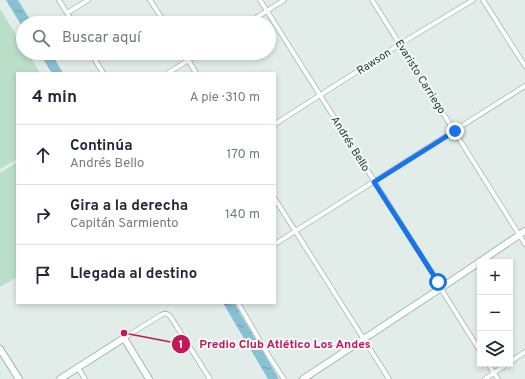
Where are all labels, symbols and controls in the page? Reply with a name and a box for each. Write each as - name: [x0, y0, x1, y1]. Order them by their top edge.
- search box: [16, 16, 276, 60]
- icon: search: [30, 27, 52, 49]
- text: Buscar aquí: [62, 29, 141, 48]
- street label: Evaristo Carriego: [392, 37, 448, 117]
- street label: Rawson: [354, 46, 394, 78]
- text: 4 min: [32, 87, 77, 109]
- text: A pie · 310 m: [190, 90, 260, 106]
- street label: Andrés Bello: [327, 114, 373, 174]
- route end: [446, 122, 464, 140]
- text: Continúa: [70, 137, 132, 156]
- icon: ahead: [32, 144, 54, 166]
- text: 170 m: [226, 147, 260, 163]
- text: Andrés Bello: [70, 156, 144, 172]
- text: Gira a la derecha: [70, 197, 188, 216]
- icon: right: [32, 204, 54, 226]
- text: 140 m: [225, 207, 260, 223]
- text: Capitán Sarmiento: [70, 216, 179, 232]
- map controls: [477, 259, 513, 367]
- button: +: [477, 259, 513, 295]
- icon: arrive: [32, 264, 54, 286]
- text: Llegada al destino: [70, 265, 197, 284]
- route start: [429, 273, 447, 291]
- button: −: [477, 295, 513, 331]
- button: layers: [477, 331, 513, 367]
- callout: Predio Club Atlético Los Andes: [171, 332, 380, 356]
- text: 1: [179, 337, 183, 353]
- text: Predio Club Atlético Los Andes: [199, 337, 371, 353]

